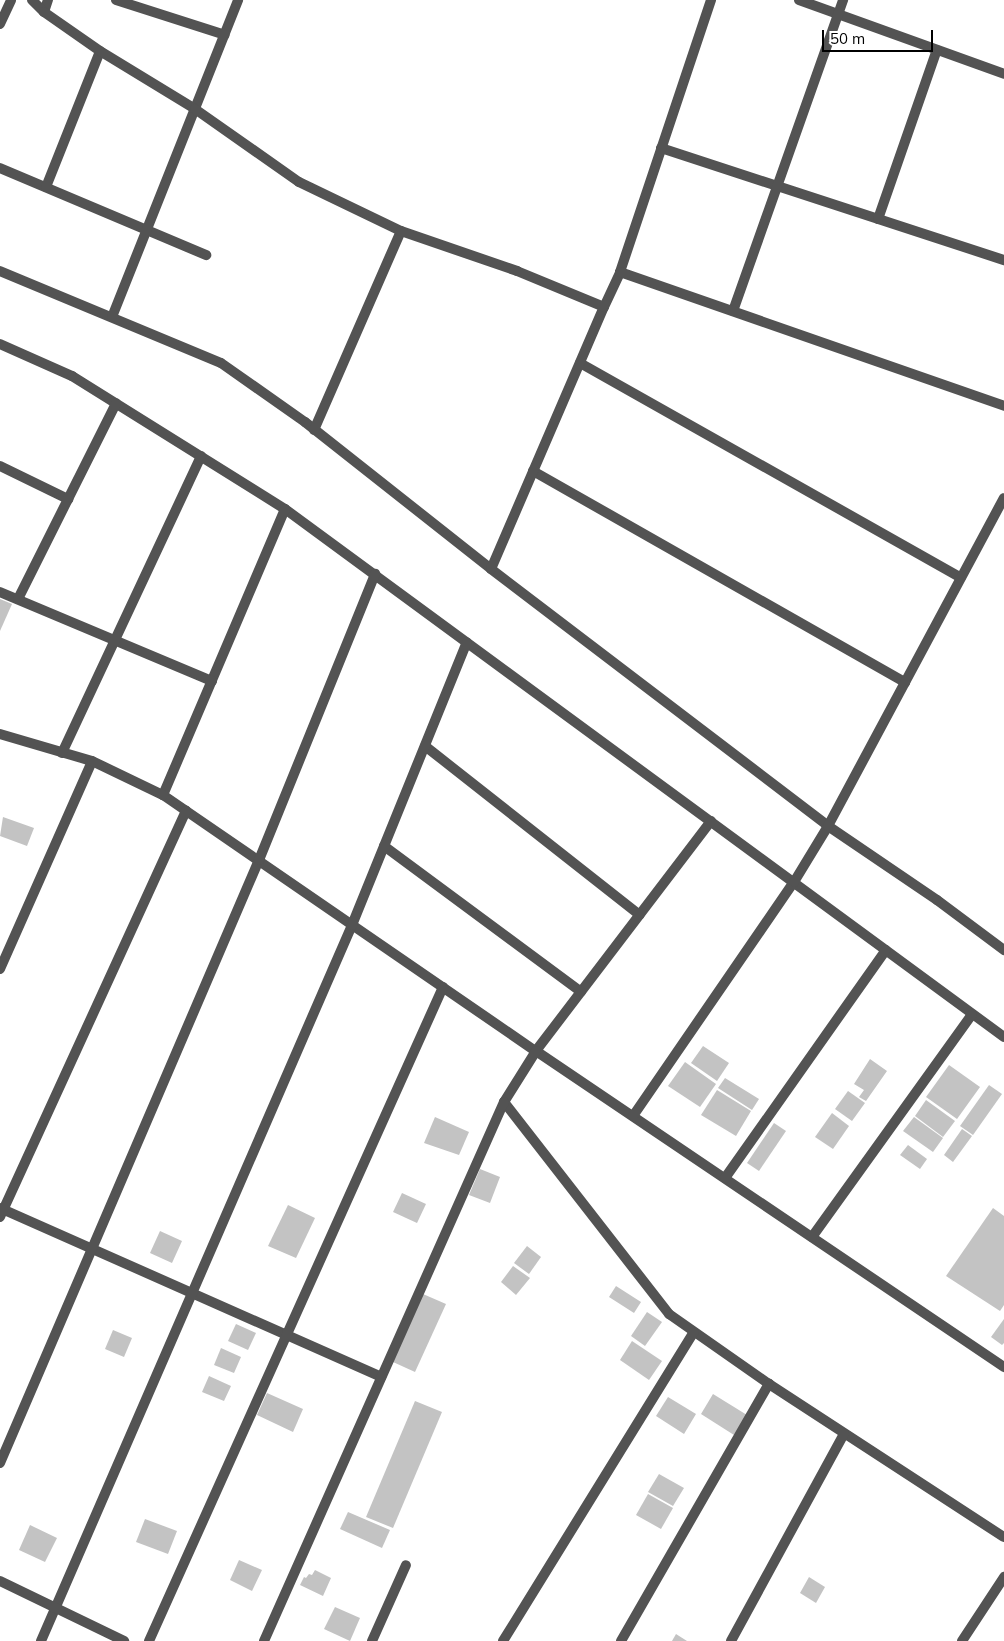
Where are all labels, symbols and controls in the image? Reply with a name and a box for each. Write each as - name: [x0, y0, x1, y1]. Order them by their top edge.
- scale bar: [824, 20, 935, 52]
- text: 50 m: [830, 29, 865, 48]

